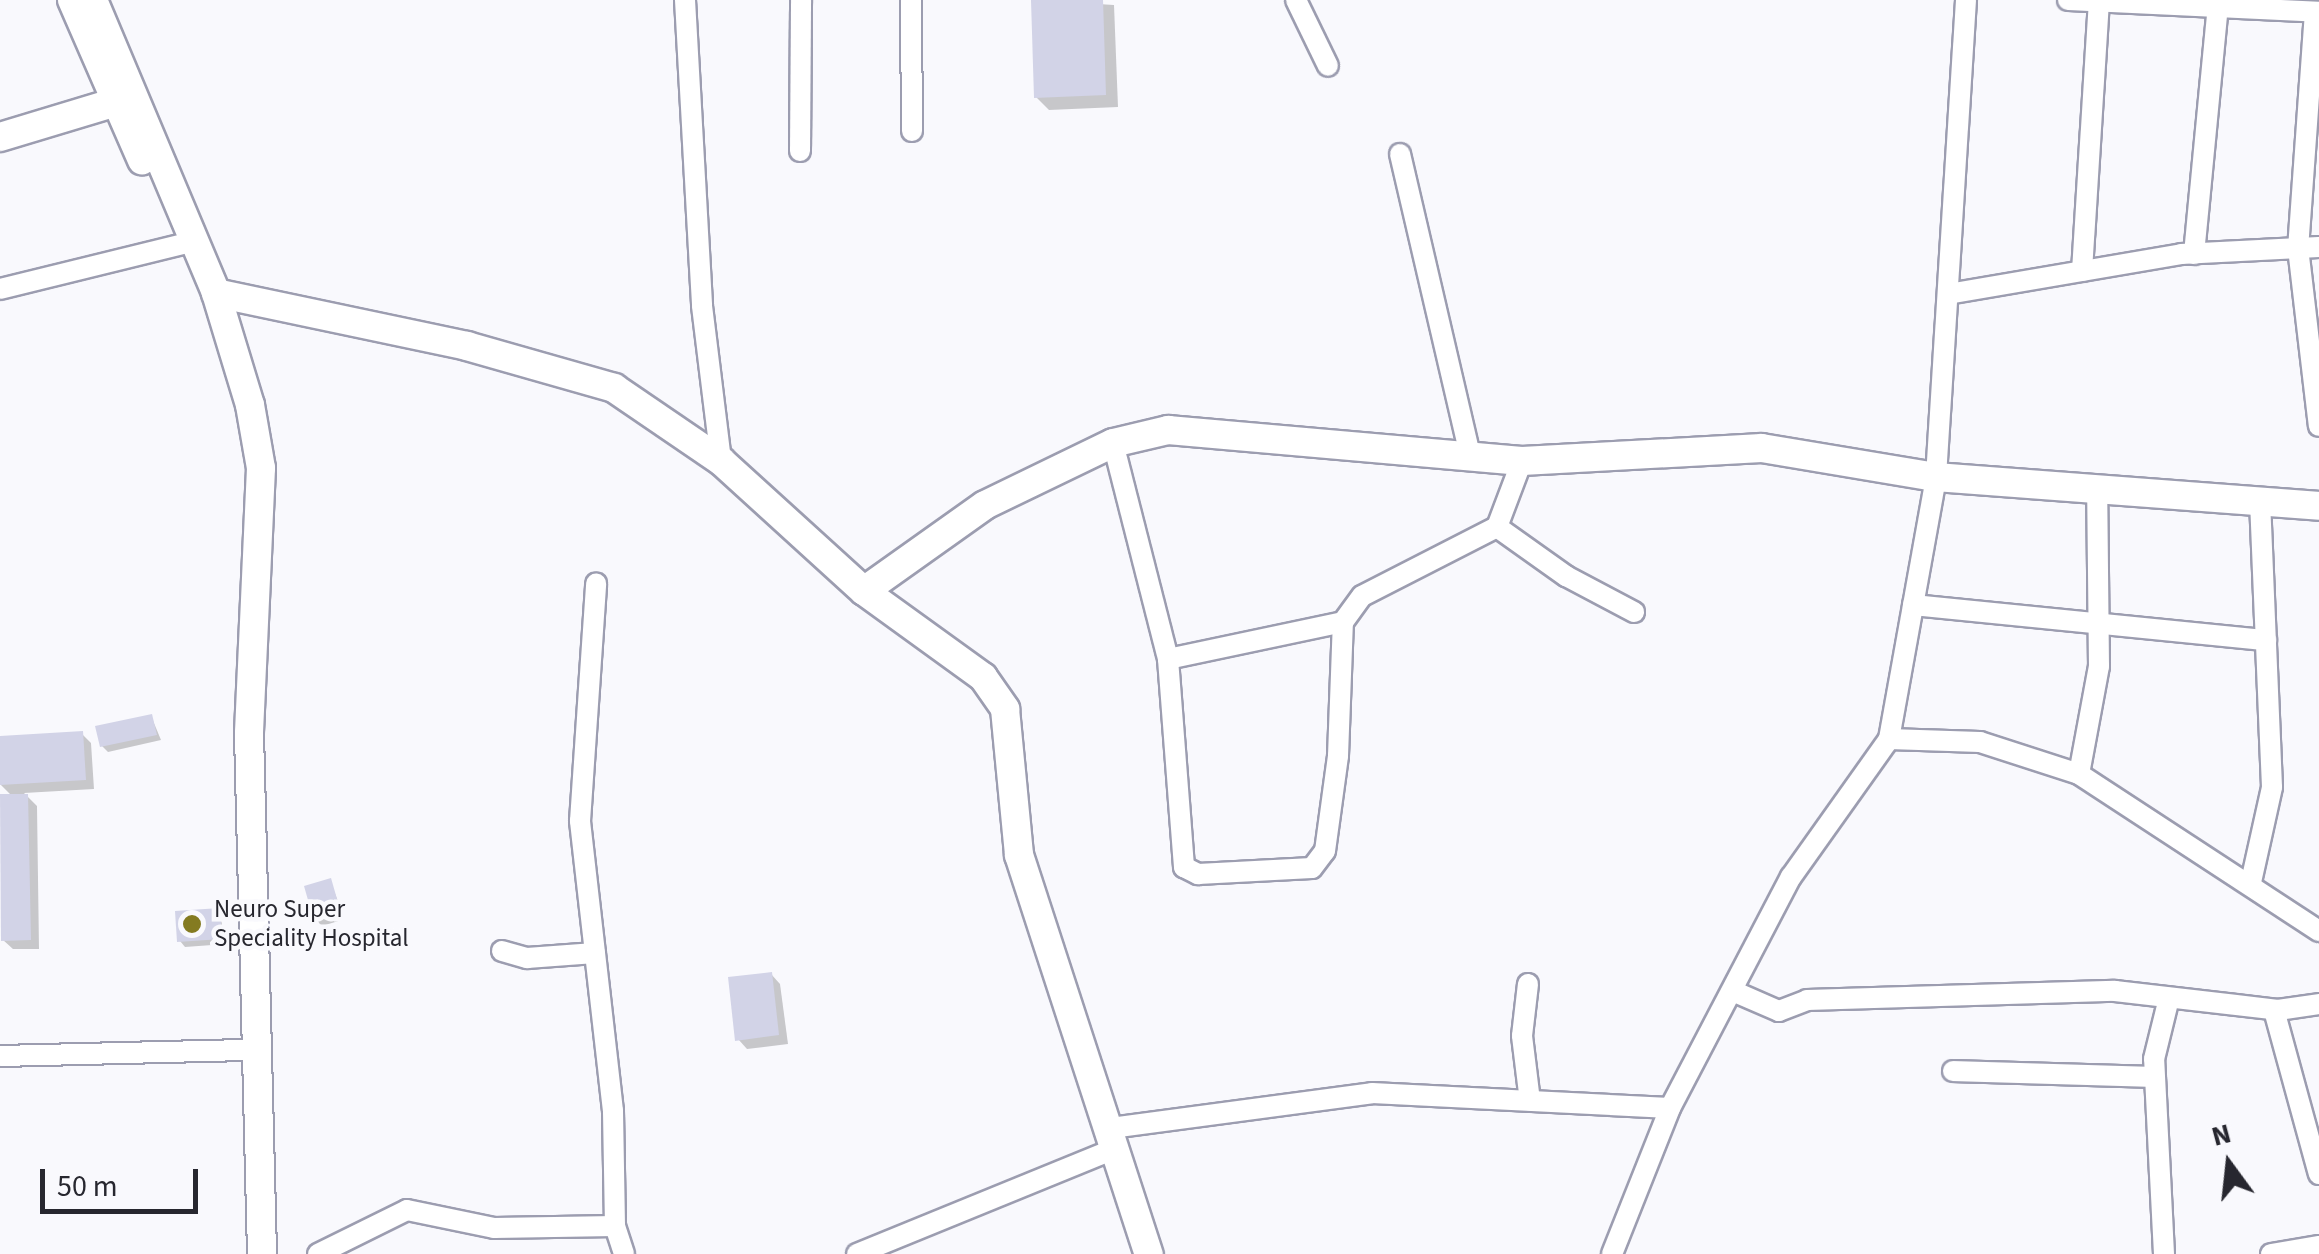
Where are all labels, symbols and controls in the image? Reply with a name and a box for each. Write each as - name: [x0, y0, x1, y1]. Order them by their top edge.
- place label: Neuro Super Speciality Hospital: [214, 895, 409, 954]
- marker: Neuro Super Speciality Hospital: [179, 911, 205, 937]
- text: N: [2207, 1113, 2235, 1157]
- north arrow: [2179, 1114, 2279, 1214]
- scale bar: [45, 1149, 202, 1211]
- text: 50 m: [57, 1165, 118, 1208]

